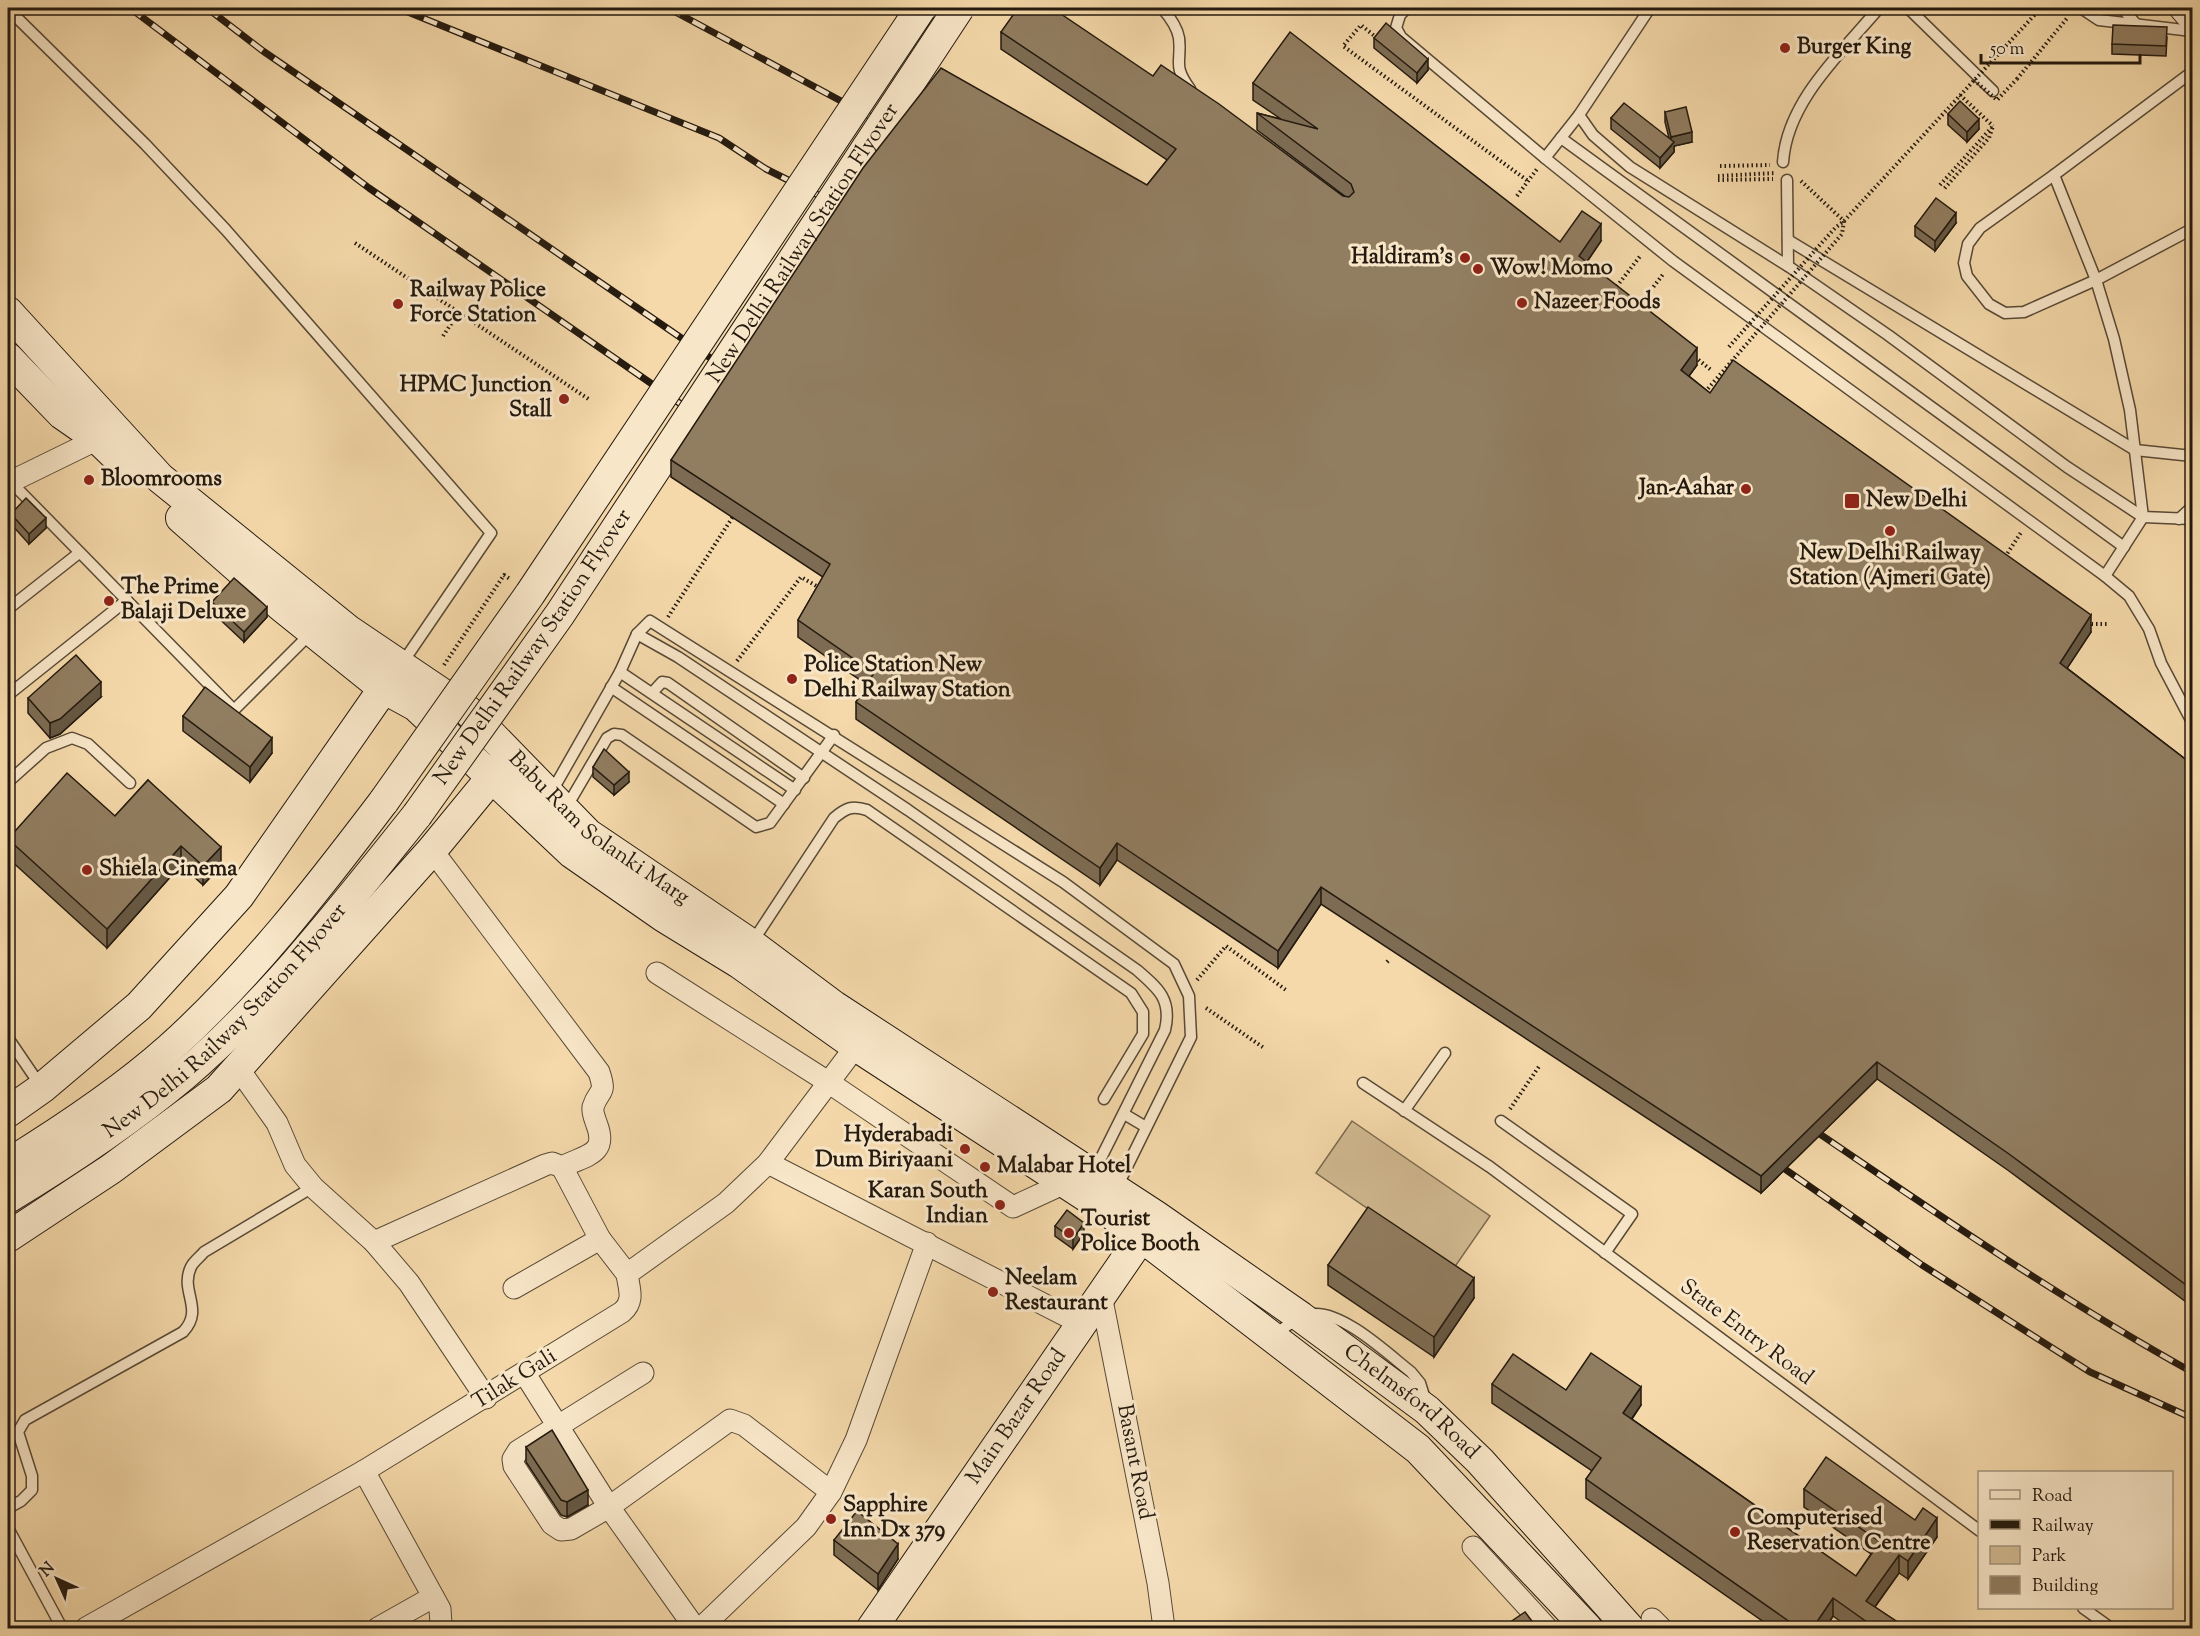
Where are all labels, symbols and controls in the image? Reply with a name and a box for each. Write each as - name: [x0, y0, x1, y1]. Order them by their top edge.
- scale bar: [1981, 27, 2140, 65]
- place label: Burger King: [1797, 32, 1912, 64]
- text: 50 m: [1989, 37, 2025, 63]
- marker: Burger King: [1778, 41, 1792, 55]
- street label: New Delhi Railway Station Flyover: [700, 97, 908, 390]
- place label: Haldiram's: [1351, 242, 1453, 274]
- marker: Haldiram's: [1458, 251, 1472, 265]
- place label: Wow! Momo: [1490, 253, 1613, 285]
- marker: Wow! Momo: [1471, 262, 1485, 276]
- place label: Railway Police Force Station: [410, 275, 546, 332]
- place label: Nazeer Foods: [1534, 287, 1661, 319]
- marker: Nazeer Foods: [1515, 296, 1529, 310]
- marker: Railway Police Force Station: [391, 297, 405, 311]
- place label: HPMC Junction Stall: [400, 370, 553, 427]
- marker: HPMC Junction Stall: [557, 392, 571, 406]
- place label: Bloomrooms: [101, 464, 222, 496]
- marker: Bloomrooms: [82, 473, 96, 487]
- place label: Jan-Aahar: [1637, 473, 1735, 505]
- marker: Jan-Aahar: [1739, 482, 1753, 496]
- place label: New Delhi: [1866, 485, 1968, 517]
- marker: New Delhi: [1843, 492, 1861, 510]
- street label: New Delhi Railway Station Flyover: [427, 503, 641, 792]
- marker: New Delhi Railway Station (Ajmeri Gate): [1883, 524, 1897, 538]
- place label: New Delhi Railway Station (Ajmeri Gate): [1789, 538, 1991, 595]
- place label: The Prime Balaji Deluxe: [121, 572, 246, 629]
- marker: The Prime Balaji Deluxe: [102, 594, 116, 608]
- place label: Police Station New Delhi Railway Station: [804, 650, 1011, 707]
- marker: Police Station New Delhi Railway Station: [785, 672, 799, 686]
- street label: Babu Ram Solanki Marg: [500, 744, 696, 914]
- place label: Shiela Cinema: [99, 854, 238, 886]
- marker: Shiela Cinema: [80, 863, 94, 877]
- street label: New Delhi Railway Station Flyover: [97, 897, 356, 1147]
- place label: Hyderabadi Dum Biriyaani: [815, 1120, 954, 1177]
- marker: Hyderabadi Dum Biriyaani: [958, 1142, 972, 1156]
- place label: Malabar Hotel: [997, 1151, 1132, 1183]
- marker: Malabar Hotel: [978, 1160, 992, 1174]
- place label: Karan South Indian: [868, 1176, 988, 1233]
- marker: Karan South Indian: [993, 1198, 1007, 1212]
- place label: Tourist Police Booth: [1081, 1204, 1200, 1261]
- marker: Tourist Police Booth: [1062, 1226, 1076, 1240]
- place label: Neelam Restaurant: [1005, 1263, 1108, 1320]
- street label: State Entry Road: [1672, 1272, 1820, 1394]
- marker: Neelam Restaurant: [986, 1285, 1000, 1299]
- street label: Chelmsford Road: [1336, 1337, 1486, 1468]
- street label: Tilak Gali: [467, 1341, 563, 1419]
- street label: Main Bazar Road: [959, 1343, 1075, 1492]
- street label: Basant Road: [1107, 1401, 1161, 1523]
- legend: [1978, 1471, 2173, 1609]
- text: Road: [2032, 1484, 2072, 1510]
- place label: Sapphire Inn Dx 379: [843, 1490, 945, 1547]
- place label: Computerised Reservation Centre: [1747, 1503, 1931, 1560]
- marker: Sapphire Inn Dx 379: [824, 1512, 838, 1526]
- text: Railway: [2032, 1514, 2094, 1540]
- marker: Computerised Reservation Centre: [1728, 1525, 1742, 1539]
- text: Park: [2032, 1544, 2067, 1570]
- north arrow: [27, 1549, 87, 1609]
- text: N: [36, 1557, 61, 1583]
- text: Building: [2032, 1574, 2098, 1600]

